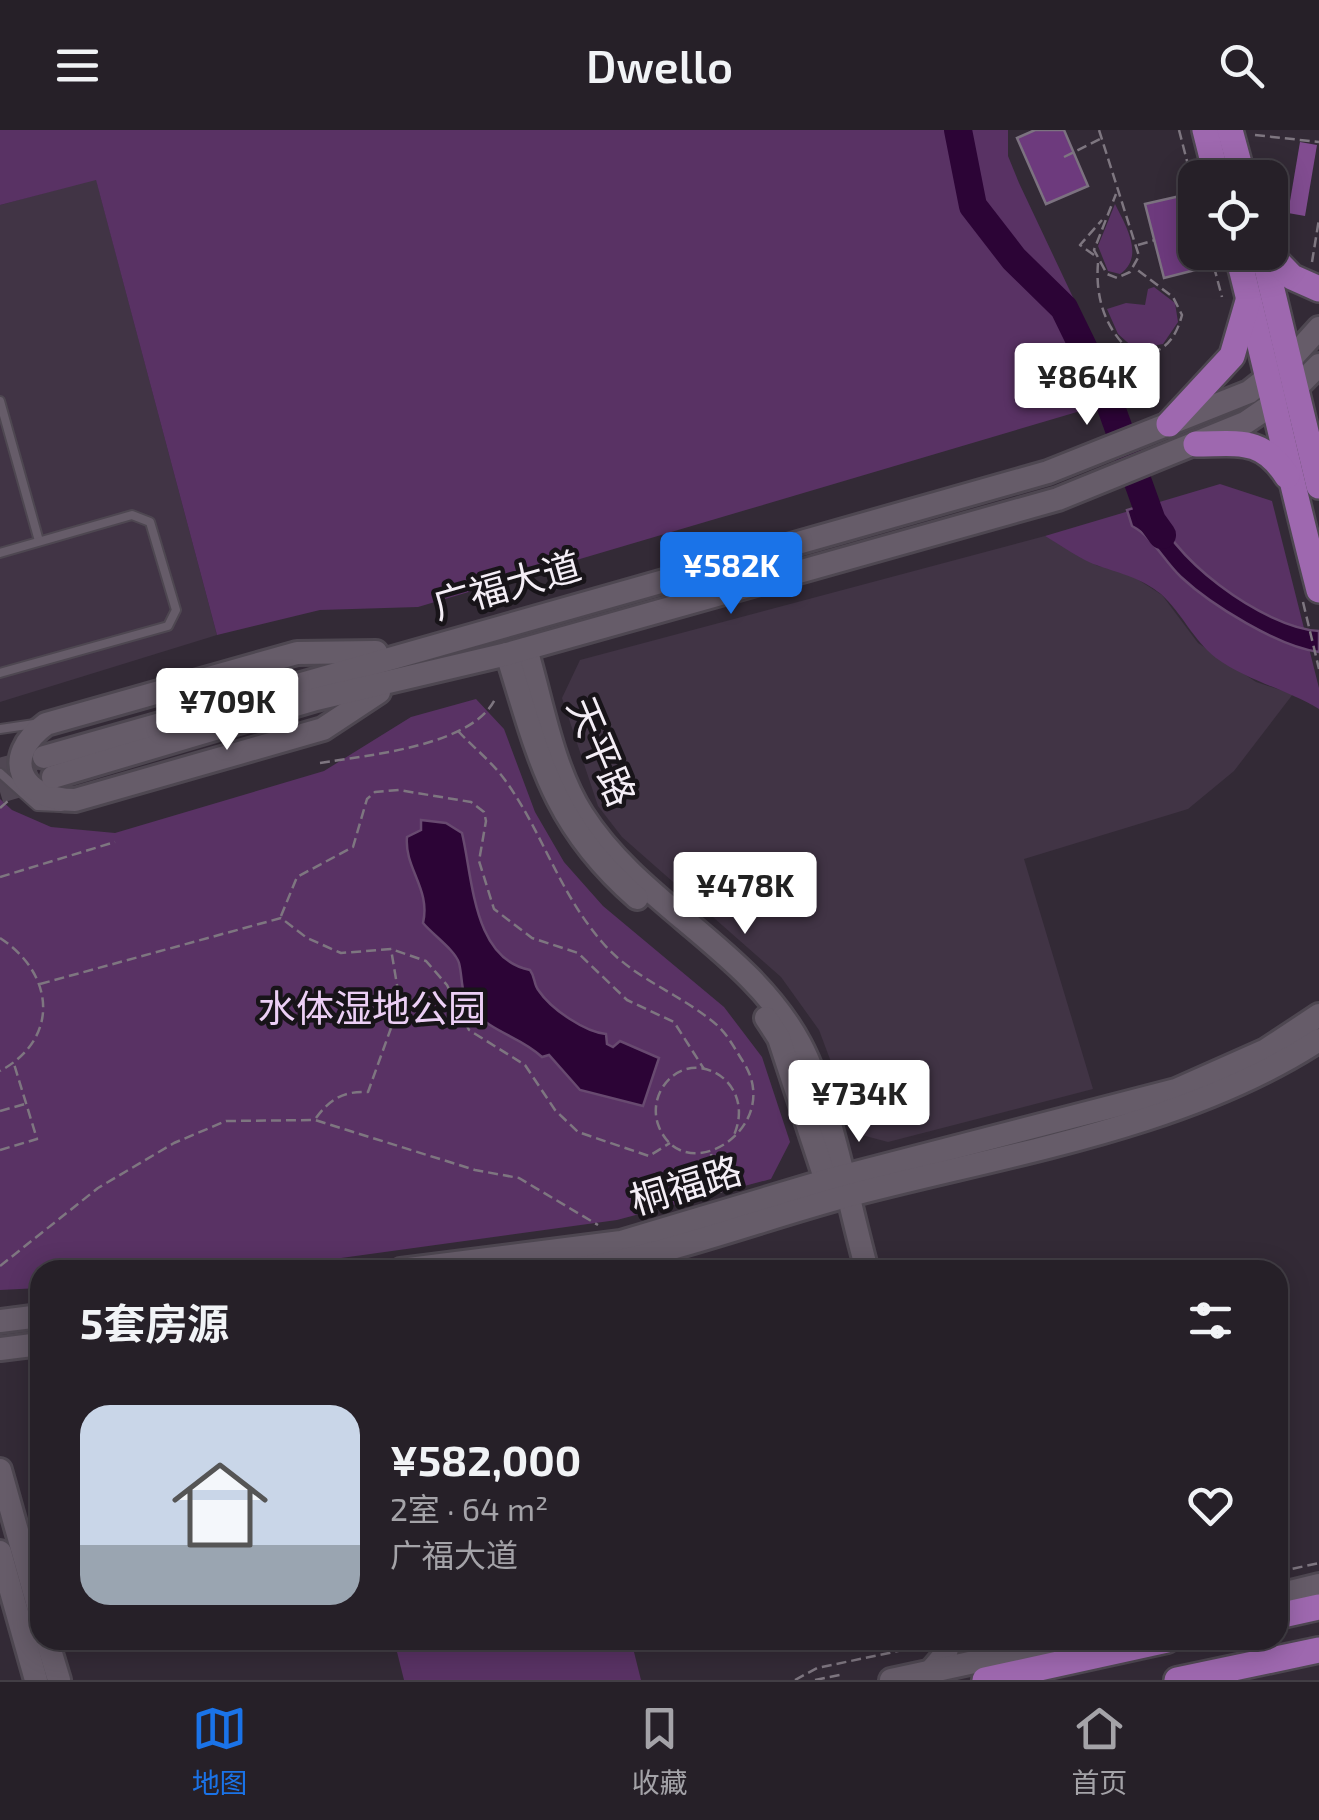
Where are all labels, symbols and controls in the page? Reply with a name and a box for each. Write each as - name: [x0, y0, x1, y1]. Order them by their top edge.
- icon: menu: [50, 38, 105, 93]
- text: Dwello: [586, 38, 733, 92]
- icon: search: [1214, 38, 1269, 93]
- map controls: [1178, 160, 1288, 270]
- button: locate: [1178, 160, 1288, 270]
- pin: ¥864K: [1017, 343, 1157, 428]
- text: ¥864K: [1037, 356, 1137, 394]
- pin: ¥582K: [661, 532, 801, 617]
- street label: 广福大道: [427, 541, 586, 627]
- text: ¥582K: [682, 545, 780, 583]
- pin: ¥709K: [157, 668, 297, 753]
- text: ¥709K: [178, 681, 276, 719]
- street label: 天平路: [559, 690, 646, 813]
- pin: ¥478K: [675, 852, 815, 937]
- text: ¥478K: [696, 865, 794, 903]
- park label: 水体湿地公园: [258, 984, 486, 1030]
- pin: ¥734K: [789, 1060, 929, 1145]
- text: ¥734K: [811, 1073, 907, 1111]
- street label: 桐福路: [624, 1145, 747, 1223]
- icon: filters: [1183, 1293, 1238, 1348]
- text: 5套房源: [80, 1297, 229, 1347]
- text: ¥582,000: [390, 1434, 581, 1484]
- icon: home: [160, 1445, 280, 1565]
- icon: heart: [1183, 1478, 1238, 1533]
- text: 2室 · 64 m²: [390, 1489, 548, 1527]
- text: 广福大道: [390, 1535, 518, 1573]
- tab: 地图: [192, 1701, 248, 1801]
- tab: 收藏: [631, 1701, 687, 1801]
- tab: 首页: [1071, 1701, 1127, 1801]

